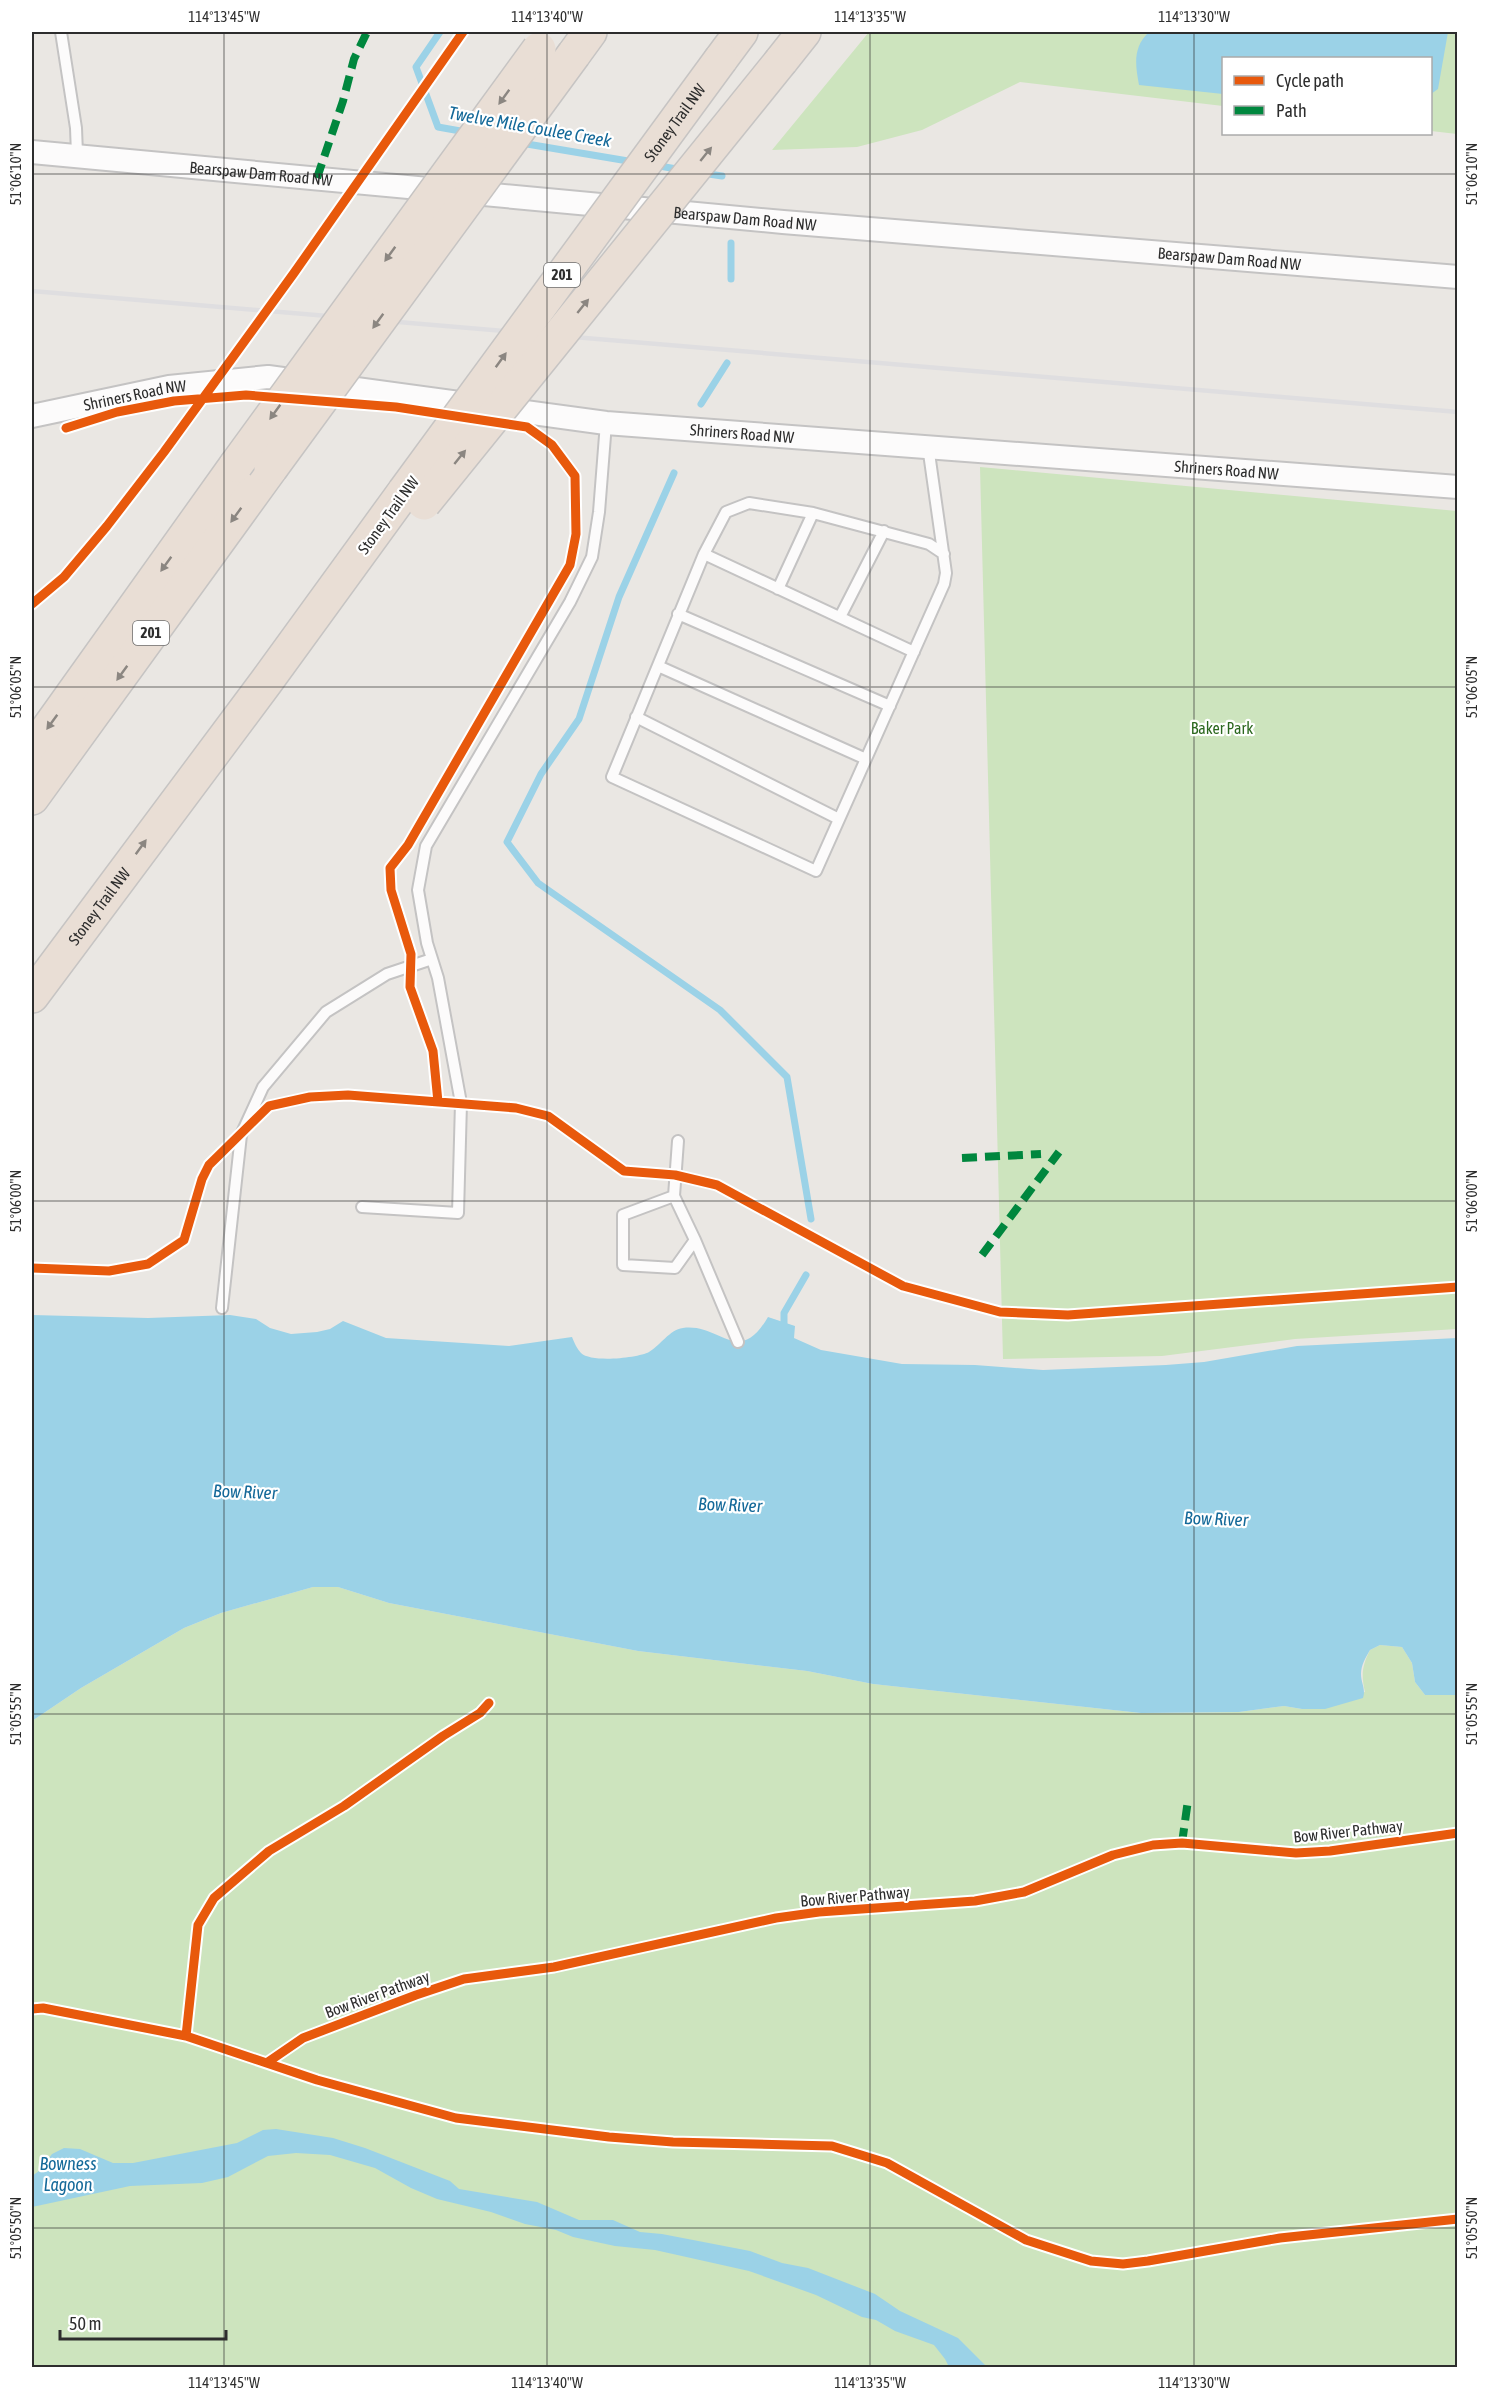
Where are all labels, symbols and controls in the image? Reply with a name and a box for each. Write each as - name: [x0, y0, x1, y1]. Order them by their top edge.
- text: 114°13'45"W: [188, 8, 260, 25]
- text: 114°13'40"W: [511, 8, 583, 25]
- text: 114°13'35"W: [834, 8, 906, 25]
- text: 114°13'30"W: [1158, 8, 1230, 25]
- legend: [1222, 57, 1432, 135]
- text: Cycle path: [1276, 70, 1344, 91]
- street label: Stoney Trail NW: [640, 80, 709, 165]
- one-way arrow: [499, 89, 511, 104]
- text: Path: [1276, 100, 1307, 121]
- water label: Twelve Mile Coulee Creek: [447, 102, 614, 151]
- text: 51°06'10"N: [7, 143, 24, 205]
- text: 51°06'10"N: [1463, 143, 1480, 205]
- one-way arrow: [699, 146, 712, 162]
- street label: Bearspaw Dam Road NW: [189, 158, 334, 189]
- street label: Bearspaw Dam Road NW: [673, 203, 818, 234]
- street label: Bearspaw Dam Road NW: [1157, 244, 1302, 273]
- one-way arrow: [384, 246, 396, 262]
- road number: 201: [544, 263, 580, 287]
- one-way arrow: [576, 298, 589, 313]
- one-way arrow: [372, 313, 384, 329]
- one-way arrow: [494, 352, 506, 367]
- street label: Shriners Road NW: [82, 376, 187, 414]
- one-way arrow: [269, 404, 281, 420]
- street label: Shriners Road NW: [689, 420, 795, 446]
- one-way arrow: [454, 449, 467, 465]
- street label: Shriners Road NW: [1174, 457, 1280, 483]
- street label: Stoney Trail NW: [354, 472, 423, 558]
- one-way arrow: [230, 506, 242, 522]
- one-way arrow: [160, 556, 172, 572]
- road number: 201: [133, 621, 169, 645]
- text: 51°06'05"N: [7, 656, 24, 718]
- text: 51°06'05"N: [1463, 656, 1480, 718]
- one-way arrow: [116, 664, 128, 680]
- one-way arrow: [46, 714, 58, 730]
- park label: Baker Park: [1191, 719, 1253, 737]
- one-way arrow: [135, 840, 147, 856]
- street label: Stoney Trail NW: [64, 864, 134, 948]
- text: 51°06'00"N: [7, 1170, 24, 1232]
- text: 51°06'00"N: [1463, 1170, 1480, 1232]
- water label: Bow River: [213, 1480, 278, 1503]
- water label: Bow River: [698, 1493, 763, 1516]
- water label: Bow River: [1184, 1507, 1249, 1530]
- text: 51°05'55"N: [7, 1683, 24, 1745]
- text: 51°05'55"N: [1463, 1683, 1480, 1745]
- street label: Bow River Pathway: [1292, 1816, 1404, 1847]
- street label: Bow River Pathway: [800, 1882, 911, 1911]
- street label: Bow River Pathway: [322, 1967, 432, 2022]
- water label: Bowness Lagoon: [39, 2153, 97, 2195]
- text: 51°05'50"N: [7, 2197, 24, 2259]
- text: 51°05'50"N: [1463, 2197, 1480, 2259]
- scale bar: [60, 2303, 226, 2341]
- text: 50 m: [69, 2313, 101, 2334]
- text: 114°13'45"W: [188, 2374, 260, 2391]
- text: 114°13'40"W: [511, 2374, 583, 2391]
- text: 114°13'35"W: [834, 2374, 906, 2391]
- text: 114°13'30"W: [1158, 2374, 1230, 2391]

